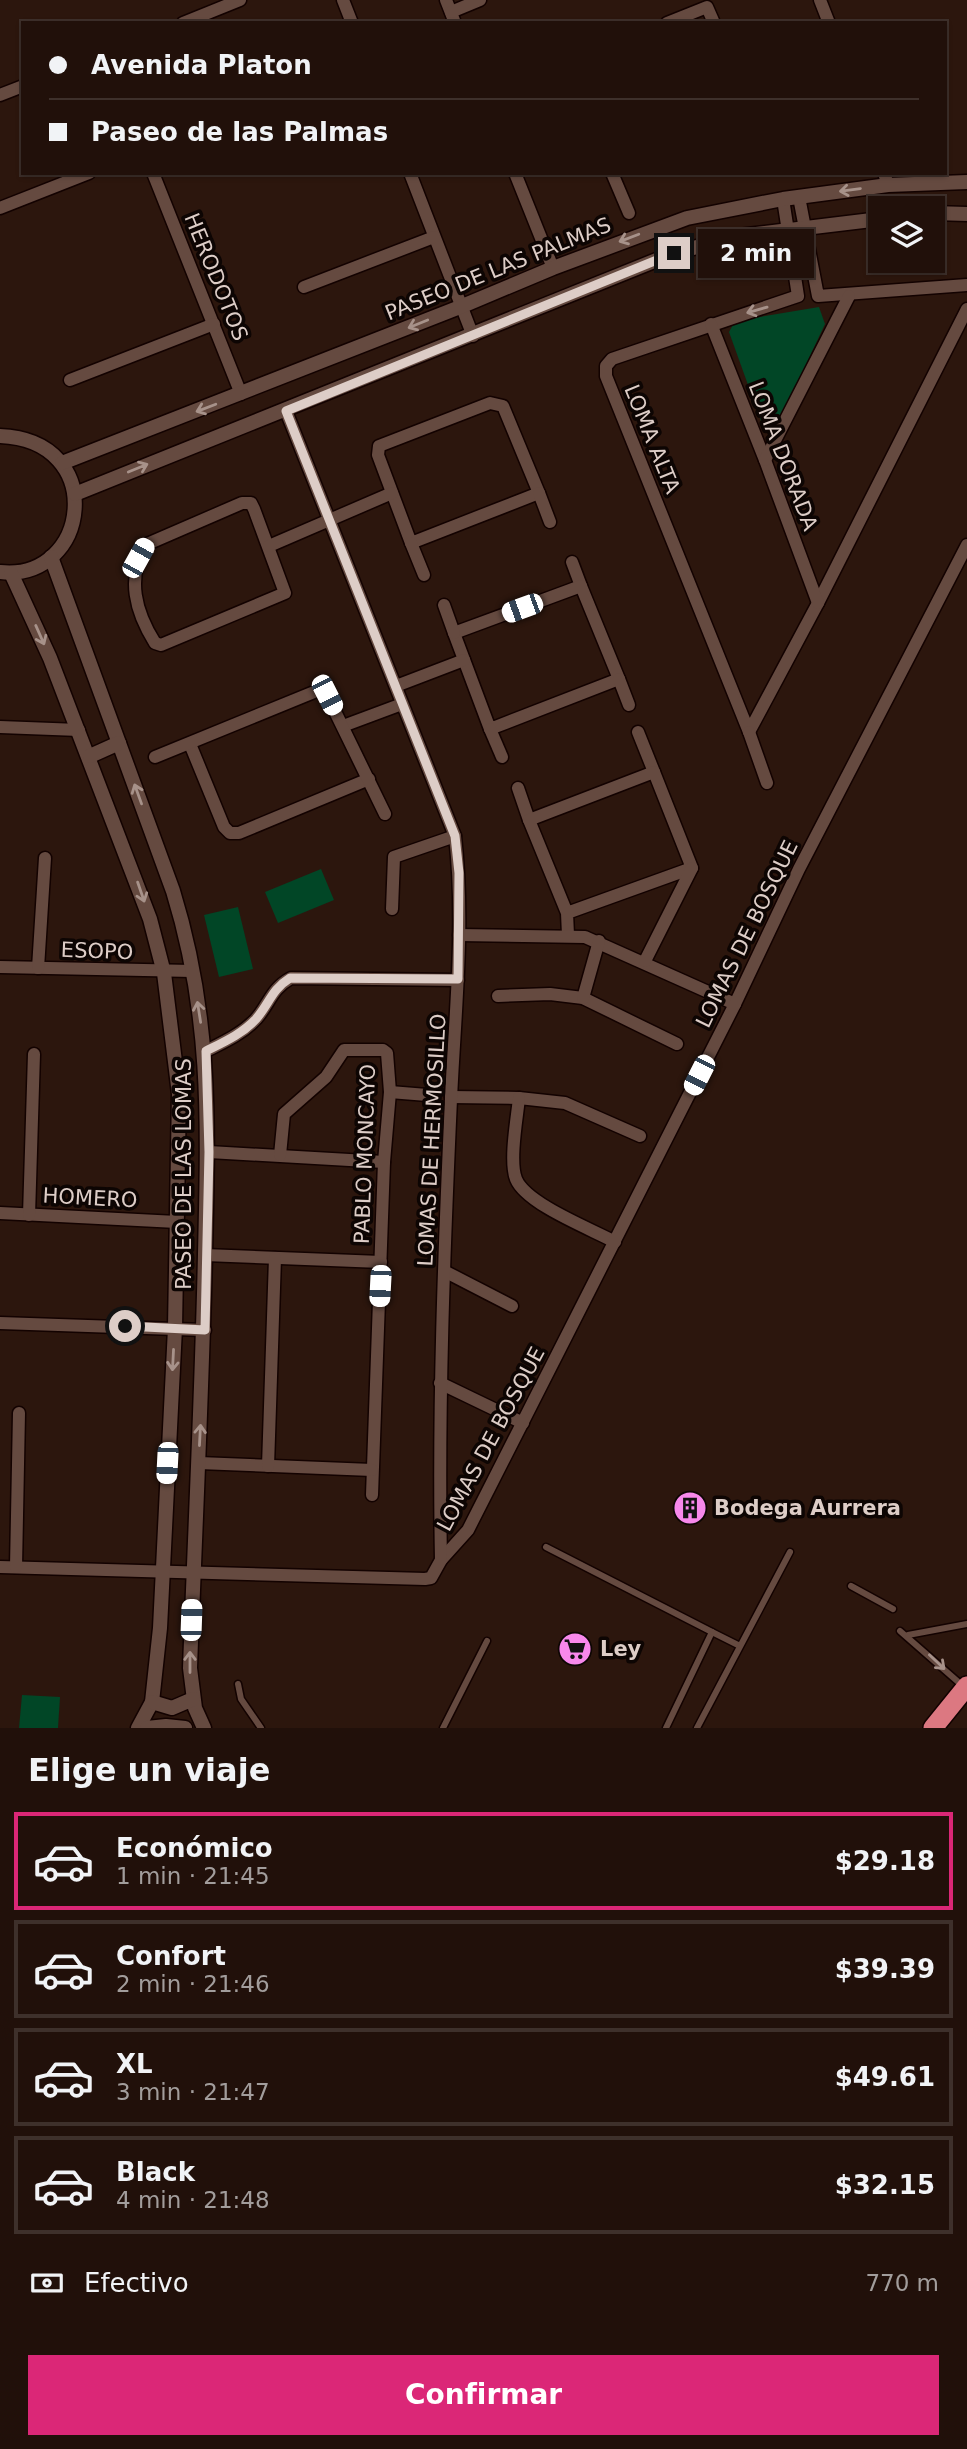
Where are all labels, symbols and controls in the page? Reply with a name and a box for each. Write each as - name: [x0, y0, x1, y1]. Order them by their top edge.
- text: Avenida Platon: [91, 50, 312, 80]
- text: Paseo de las Palmas: [91, 117, 388, 147]
- one-way arrow: [839, 183, 862, 196]
- map controls: [868, 196, 945, 273]
- button: layers: [868, 196, 945, 273]
- street label: HERODOTOS: [179, 210, 253, 344]
- street label: PASEO DE LAS PALMAS: [382, 213, 614, 325]
- callout: 2 min: [698, 229, 814, 278]
- one-way arrow: [618, 233, 640, 246]
- route end: [658, 237, 690, 269]
- text: 2 min: [720, 240, 792, 266]
- one-way arrow: [746, 305, 768, 318]
- one-way arrow: [408, 319, 429, 332]
- street label: LOMA DORADA: [744, 378, 823, 534]
- street label: LOMA ALTA: [619, 381, 685, 498]
- one-way arrow: [196, 402, 218, 415]
- one-way arrow: [127, 461, 149, 474]
- car: [119, 535, 158, 581]
- car: [499, 591, 546, 625]
- one-way arrow: [34, 623, 47, 645]
- car: [309, 672, 346, 718]
- one-way arrow: [130, 784, 143, 806]
- street label: LOMAS DE BOSQUE: [691, 837, 803, 1031]
- one-way arrow: [136, 881, 148, 903]
- street label: ESOPO: [60, 938, 134, 964]
- one-way arrow: [193, 1001, 206, 1024]
- street label: LOMAS DE HERMOSILLO: [413, 1013, 451, 1267]
- car: [681, 1052, 718, 1098]
- street label: PASEO DE LAS LOMAS: [172, 1058, 196, 1290]
- street label: PABLO MONCAYO: [350, 1064, 380, 1244]
- street label: HOMERO: [42, 1184, 138, 1212]
- car: [369, 1264, 392, 1308]
- route start: [109, 1310, 141, 1342]
- street label: LOMAS DE BOSQUE: [432, 1343, 550, 1535]
- one-way arrow: [166, 1349, 179, 1371]
- one-way arrow: [194, 1424, 207, 1447]
- car: [156, 1441, 179, 1485]
- building icon: Bodega Aurrera: [671, 1489, 709, 1527]
- place label: Bodega Aurrera: [714, 1496, 901, 1520]
- car: [180, 1599, 203, 1641]
- supermarket icon: Ley: [556, 1630, 594, 1668]
- place label: Ley: [600, 1637, 642, 1661]
- one-way arrow: [184, 1651, 197, 1674]
- one-way arrow: [928, 1653, 945, 1670]
- text: Elige un viaje: [28, 1751, 270, 1789]
- icon: car: [32, 1830, 95, 1893]
- text: Económico: [116, 1833, 273, 1863]
- text: $29.18: [835, 1846, 935, 1876]
- text: 1 min · 21:45: [116, 1863, 270, 1889]
- icon: car: [32, 1938, 95, 2001]
- text: Confort: [116, 1941, 226, 1971]
- text: $39.39: [835, 1954, 935, 1984]
- text: 2 min · 21:46: [116, 1971, 270, 1997]
- icon: car: [32, 2046, 95, 2109]
- text: XL: [116, 2049, 153, 2079]
- text: $49.61: [835, 2062, 935, 2092]
- text: 3 min · 21:47: [116, 2079, 270, 2105]
- icon: car: [32, 2154, 95, 2217]
- text: Black: [116, 2157, 195, 2187]
- text: $32.15: [835, 2170, 935, 2200]
- text: 4 min · 21:48: [116, 2187, 270, 2213]
- icon: cash: [28, 2264, 66, 2302]
- text: Efectivo: [84, 2268, 189, 2298]
- text: 770 m: [865, 2270, 939, 2296]
- button: Confirmar: [28, 2355, 939, 2435]

